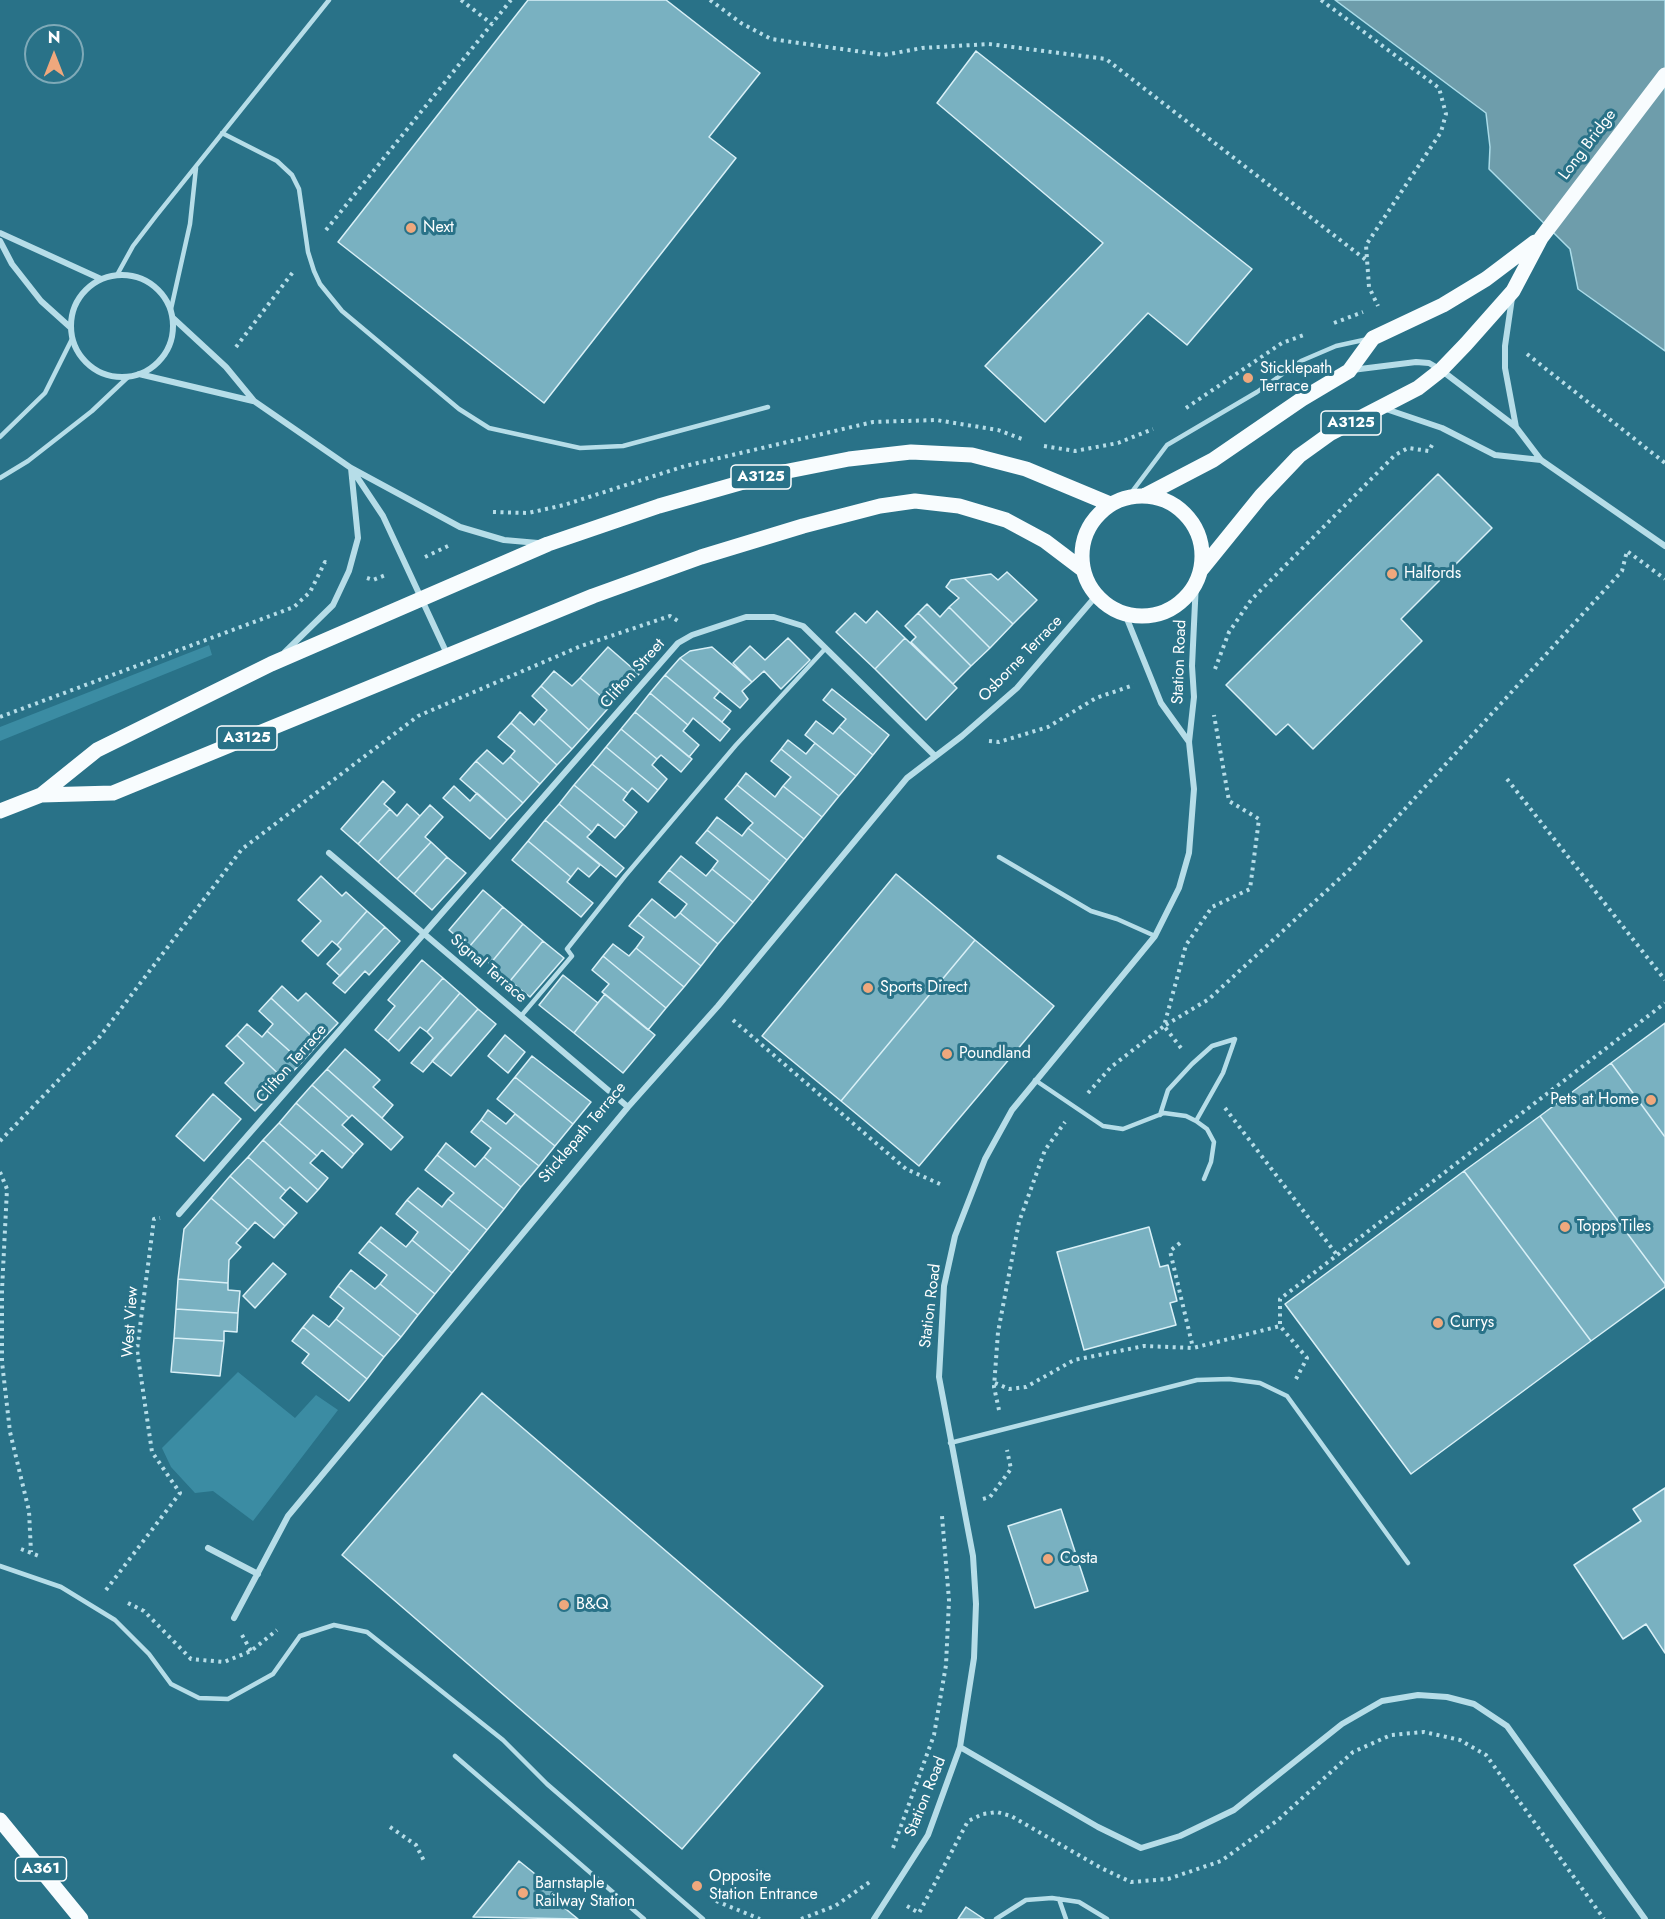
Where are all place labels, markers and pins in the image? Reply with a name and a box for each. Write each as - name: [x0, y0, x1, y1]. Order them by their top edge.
- place label: Next: [423, 218, 454, 238]
- marker: Next: [404, 221, 418, 235]
- place label: Sticklepath Terrace: [1260, 359, 1332, 397]
- marker: Sticklepath Terrace: [1241, 371, 1255, 385]
- place label: Halfords: [1404, 564, 1461, 584]
- marker: Halfords: [1385, 567, 1399, 581]
- place label: Sports Direct: [880, 978, 967, 998]
- marker: Sports Direct: [861, 981, 875, 995]
- place label: Poundland: [959, 1044, 1031, 1064]
- marker: Poundland: [940, 1047, 954, 1061]
- place label: Pets at Home: [1550, 1090, 1639, 1110]
- marker: Pets at Home: [1644, 1093, 1658, 1107]
- place label: Topps Tiles: [1577, 1217, 1651, 1237]
- marker: Topps Tiles: [1558, 1220, 1572, 1234]
- place label: Currys: [1450, 1313, 1494, 1333]
- marker: Currys: [1431, 1316, 1445, 1330]
- place label: Costa: [1060, 1549, 1098, 1569]
- marker: Costa: [1041, 1552, 1055, 1566]
- place label: B&Q: [576, 1595, 608, 1615]
- marker: B&Q: [557, 1598, 571, 1612]
- place label: Opposite Station Entrance: [709, 1867, 818, 1905]
- place label: Barnstaple Railway Station: [535, 1874, 635, 1912]
- marker: Opposite Station Entrance: [690, 1879, 704, 1893]
- marker: Barnstaple Railway Station: [516, 1886, 530, 1900]

